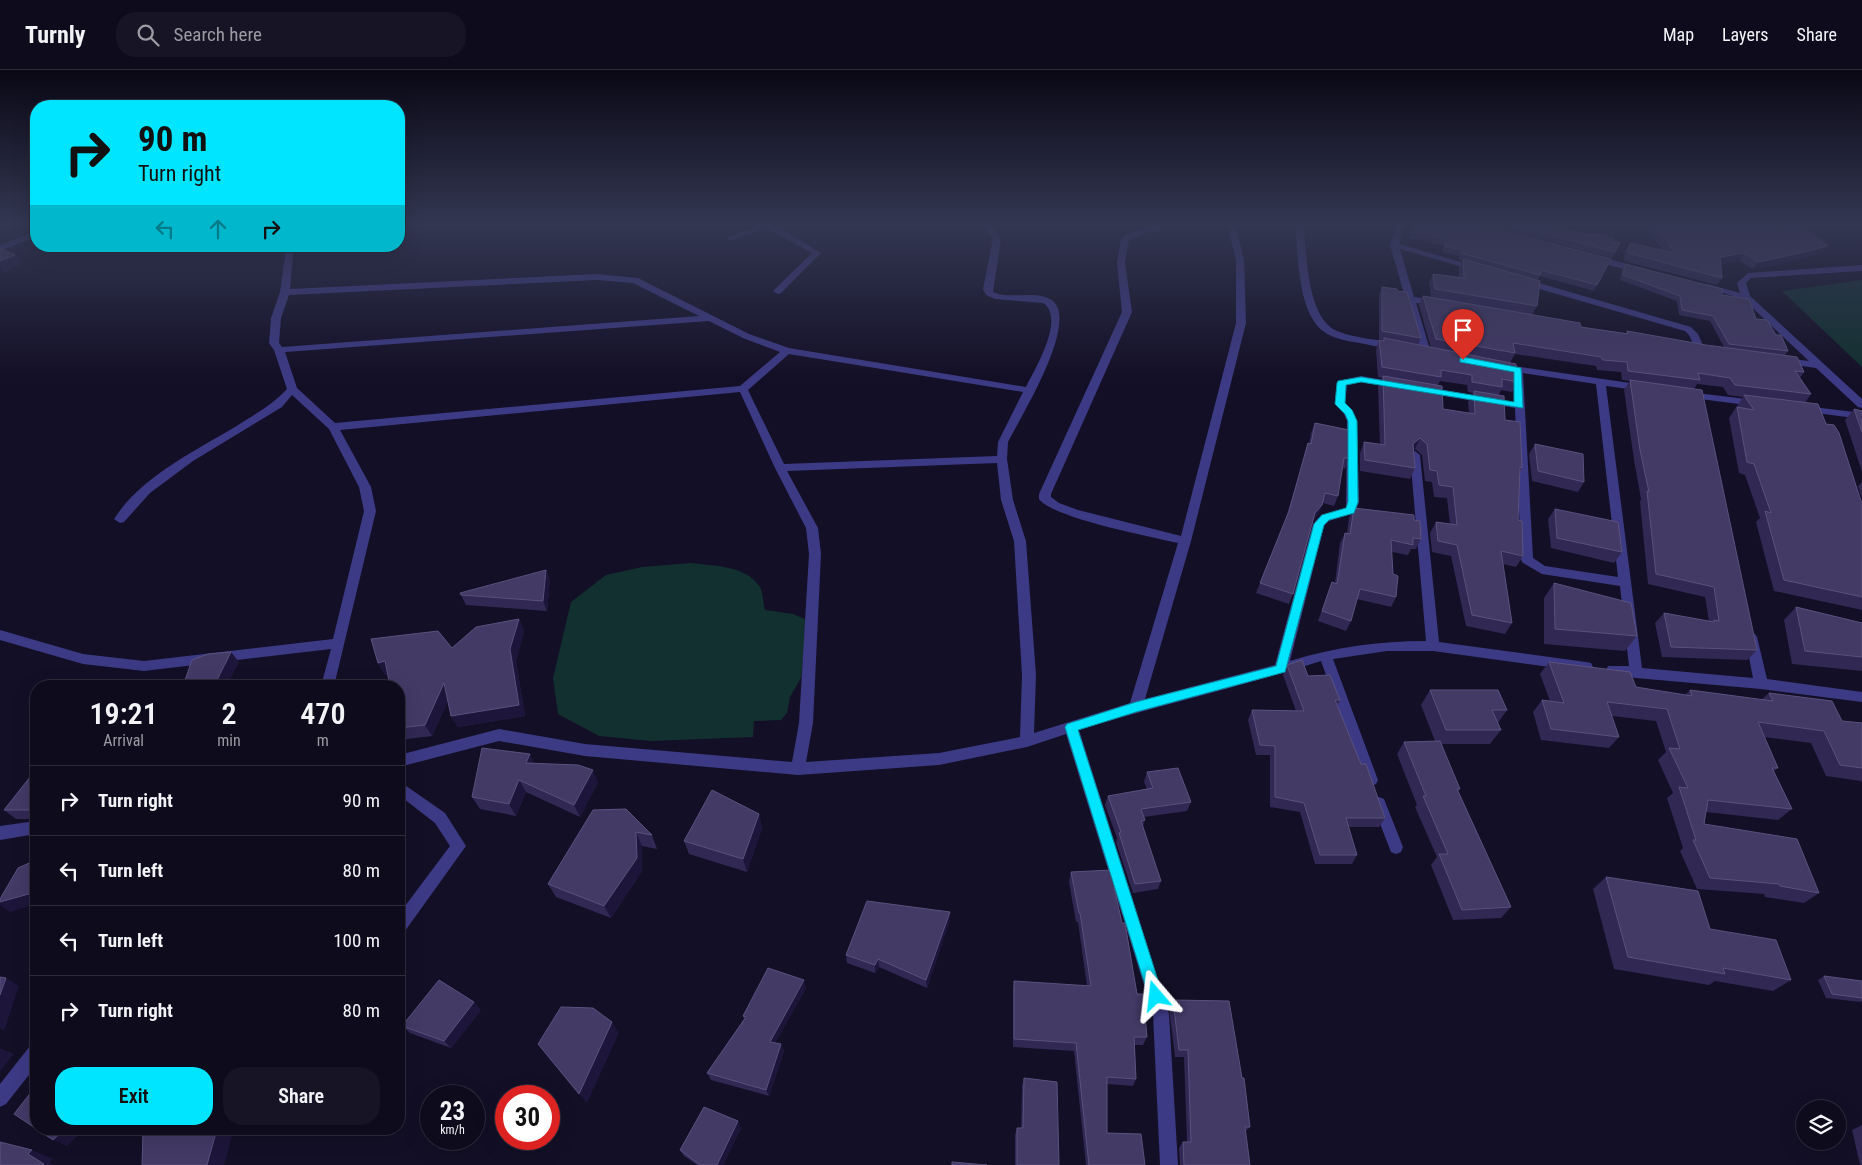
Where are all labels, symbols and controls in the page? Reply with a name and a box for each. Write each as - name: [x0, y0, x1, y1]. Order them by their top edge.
- search box: [116, 12, 466, 57]
- text: Turnly: [25, 21, 86, 49]
- icon: search: [134, 21, 162, 49]
- text: Search here: [174, 23, 262, 46]
- text: Map: [1663, 24, 1694, 45]
- text: Layers: [1722, 24, 1769, 45]
- text: Share: [1797, 24, 1837, 45]
- text: 90 m: [138, 119, 207, 160]
- icon: right: [55, 120, 120, 185]
- text: Turn right: [138, 161, 221, 186]
- icon: left: [151, 215, 179, 243]
- icon: ahead: [204, 215, 232, 243]
- icon: right: [257, 215, 285, 243]
- pin: [1442, 309, 1484, 360]
- icon: arrive: [1449, 316, 1477, 344]
- text: 19:21: [89, 696, 158, 731]
- text: 2: [221, 696, 237, 731]
- text: 470: [300, 696, 345, 731]
- text: Arrival: [103, 731, 144, 750]
- text: min: [217, 731, 241, 750]
- text: m: [317, 731, 329, 750]
- icon: right: [55, 787, 83, 815]
- text: Turn right: [98, 789, 173, 812]
- text: 90 m: [343, 789, 380, 812]
- icon: left: [55, 857, 83, 885]
- text: Turn left: [98, 859, 163, 882]
- text: 80 m: [343, 859, 380, 882]
- icon: left: [55, 927, 83, 955]
- text: Turn left: [98, 929, 163, 952]
- text: 100 m: [333, 929, 380, 952]
- position arrow: [1129, 969, 1181, 1021]
- icon: right: [55, 997, 83, 1025]
- text: Turn right: [98, 999, 173, 1022]
- text: 80 m: [343, 999, 380, 1022]
- button: Exit: [55, 1067, 213, 1125]
- button: Share: [223, 1067, 380, 1125]
- speed limit sign: 30: [495, 1085, 560, 1150]
- text: 23: [440, 1097, 465, 1126]
- map controls: [1796, 1100, 1846, 1150]
- button: layers: [1796, 1100, 1846, 1150]
- text: km/h: [440, 1123, 465, 1137]

